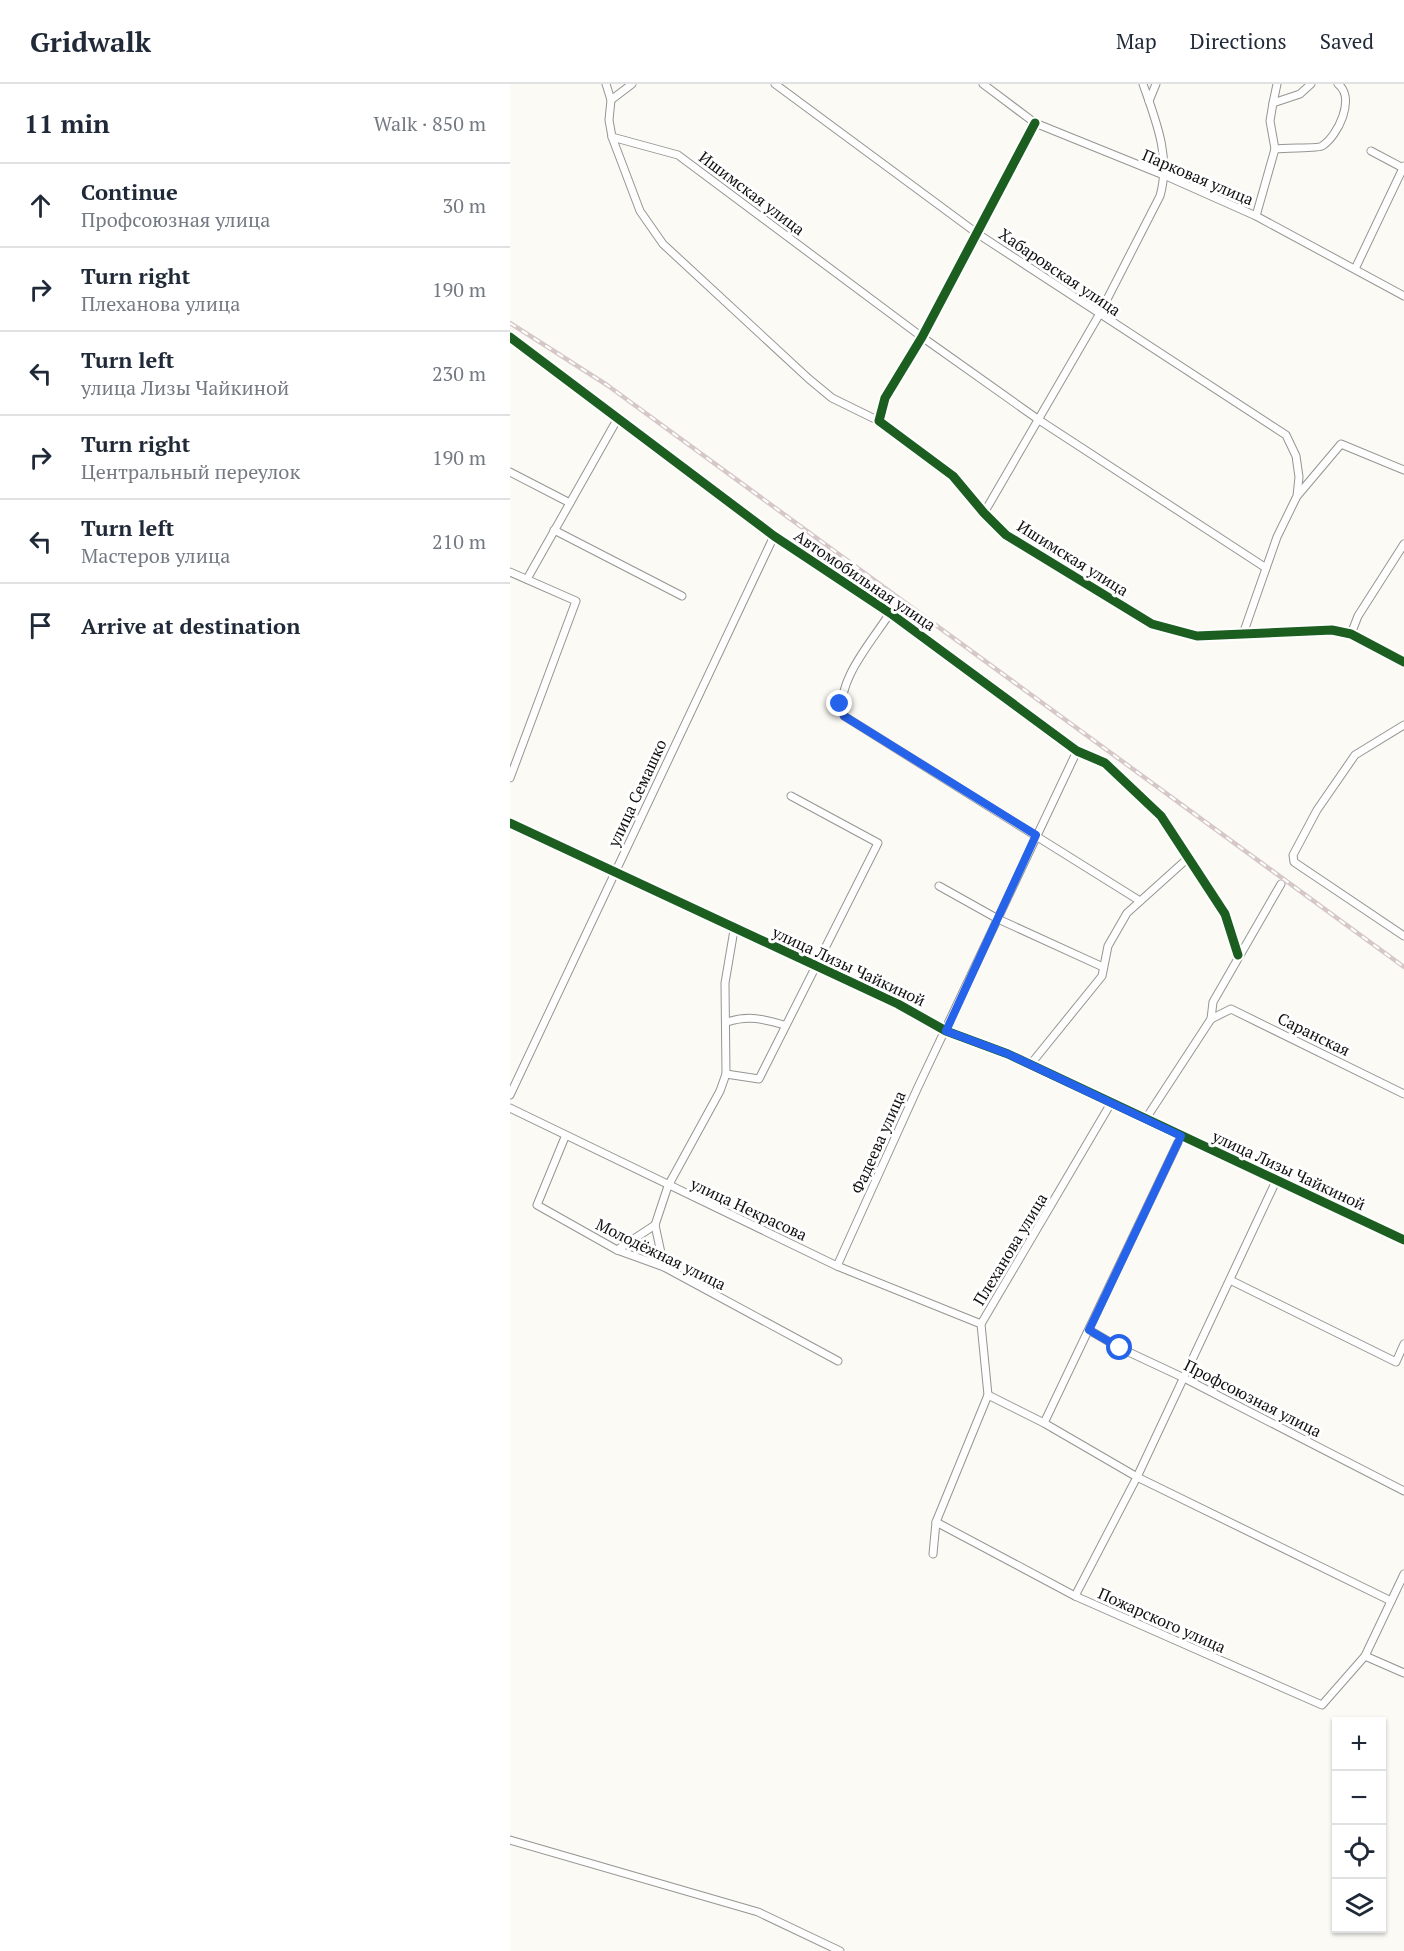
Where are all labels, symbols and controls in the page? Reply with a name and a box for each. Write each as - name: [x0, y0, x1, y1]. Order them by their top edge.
- text: Gridwalk: [30, 23, 151, 60]
- text: Map: [1116, 27, 1157, 55]
- text: Directions: [1190, 27, 1287, 55]
- text: Saved: [1320, 27, 1374, 55]
- text: 11 min: [24, 106, 110, 140]
- text: Walk · 850 m: [374, 110, 486, 137]
- street label: Парковая улица: [1139, 144, 1257, 210]
- street label: Ишимская улица: [695, 146, 809, 240]
- text: Continue: [81, 177, 178, 206]
- icon: ahead: [24, 189, 57, 222]
- text: 30 m: [443, 192, 486, 219]
- text: Профсоюзная улица: [81, 206, 270, 233]
- street label: Хабаровская улица: [995, 223, 1125, 321]
- text: Turn right: [81, 261, 190, 290]
- icon: right: [24, 273, 57, 306]
- text: 190 m: [432, 276, 486, 303]
- text: Плеханова улица: [81, 290, 240, 317]
- text: Turn left: [81, 345, 174, 374]
- icon: left: [24, 357, 57, 390]
- text: 230 m: [432, 360, 486, 387]
- text: улица Лизы Чайкиной: [81, 374, 289, 401]
- text: Turn right: [81, 429, 190, 458]
- icon: right: [24, 441, 57, 474]
- text: 190 m: [432, 444, 486, 471]
- text: Центральный переулок: [81, 458, 300, 485]
- text: Turn left: [81, 513, 174, 542]
- street label: Ишимская улица: [1013, 515, 1133, 601]
- street label: Автомобильная улица: [790, 524, 940, 636]
- icon: left: [24, 525, 57, 558]
- text: 210 m: [432, 528, 486, 555]
- text: Мастеров улица: [81, 542, 230, 569]
- icon: arrive: [24, 609, 57, 642]
- text: Arrive at destination: [81, 611, 300, 640]
- route end: [826, 690, 852, 716]
- street label: улица Семашко: [602, 735, 672, 851]
- street label: улица Лизы Чайкиной: [768, 920, 929, 1011]
- street label: Саранская: [1274, 1007, 1354, 1061]
- street label: Фадеева улица: [845, 1087, 911, 1197]
- street label: улица Лизы Чайкиной: [1208, 1124, 1369, 1215]
- street label: улица Некрасова: [686, 1172, 811, 1246]
- street label: Плеханова улица: [968, 1189, 1052, 1309]
- street label: Молодёжная улица: [592, 1213, 730, 1295]
- route start: [1106, 1334, 1132, 1360]
- street label: Профсоюзная улица: [1181, 1354, 1325, 1442]
- street label: Пожарского улица: [1095, 1582, 1229, 1658]
- map controls: [1332, 1717, 1386, 1933]
- button: +: [1332, 1717, 1386, 1771]
- button: −: [1332, 1771, 1386, 1825]
- button: locate: [1332, 1825, 1386, 1879]
- button: layers: [1332, 1879, 1386, 1933]

